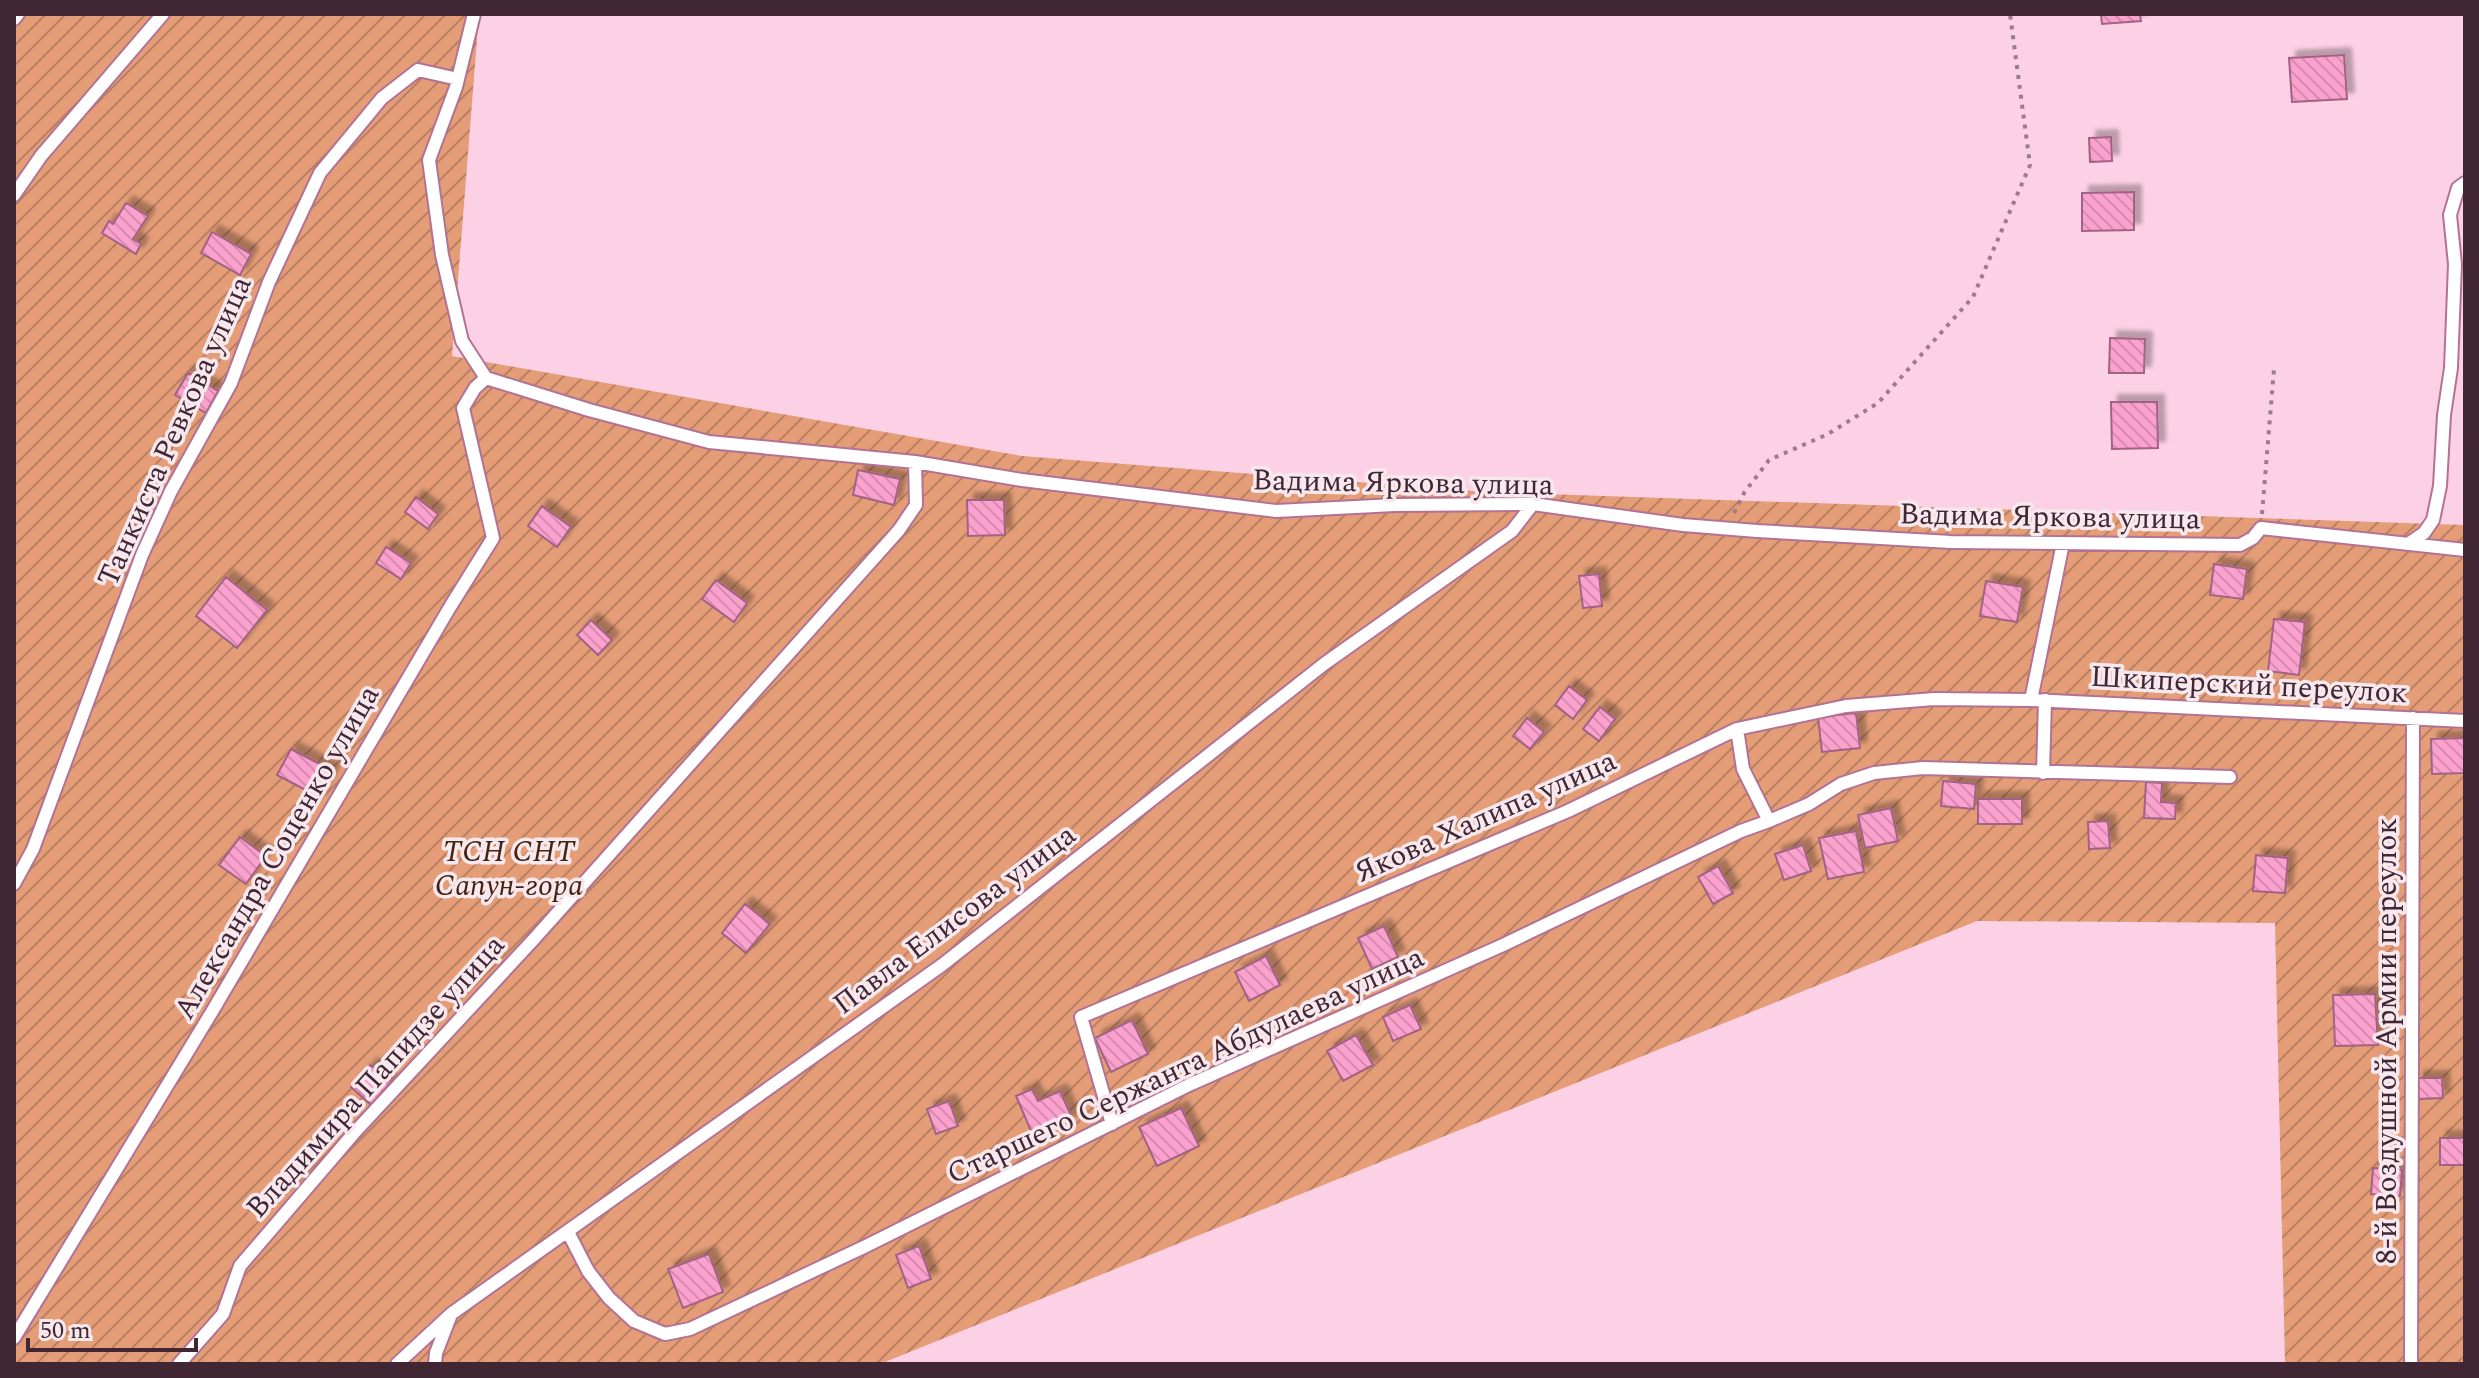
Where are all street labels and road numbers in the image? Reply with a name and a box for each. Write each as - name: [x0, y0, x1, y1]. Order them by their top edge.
- street label: Танкиста Ревкова улица: [86, 268, 264, 594]
- street label: Вадима Яркова улица: [1252, 457, 1554, 509]
- street label: Вадима Яркова улица: [1899, 491, 2201, 543]
- street label: Шкиперский переулок: [2089, 654, 2409, 716]
- street label: Александра Соценко улица: [162, 676, 392, 1028]
- street label: Якова Халипа улица: [1347, 738, 1624, 895]
- street label: Павла Елисова улица: [823, 813, 1086, 1027]
- street label: 8-й Воздушной Армии переулок: [2364, 818, 2410, 1264]
- street label: Владимира Папидзе улица: [235, 924, 516, 1229]
- street label: Старшего Сержанта Абдулаева улица: [939, 935, 1432, 1197]

